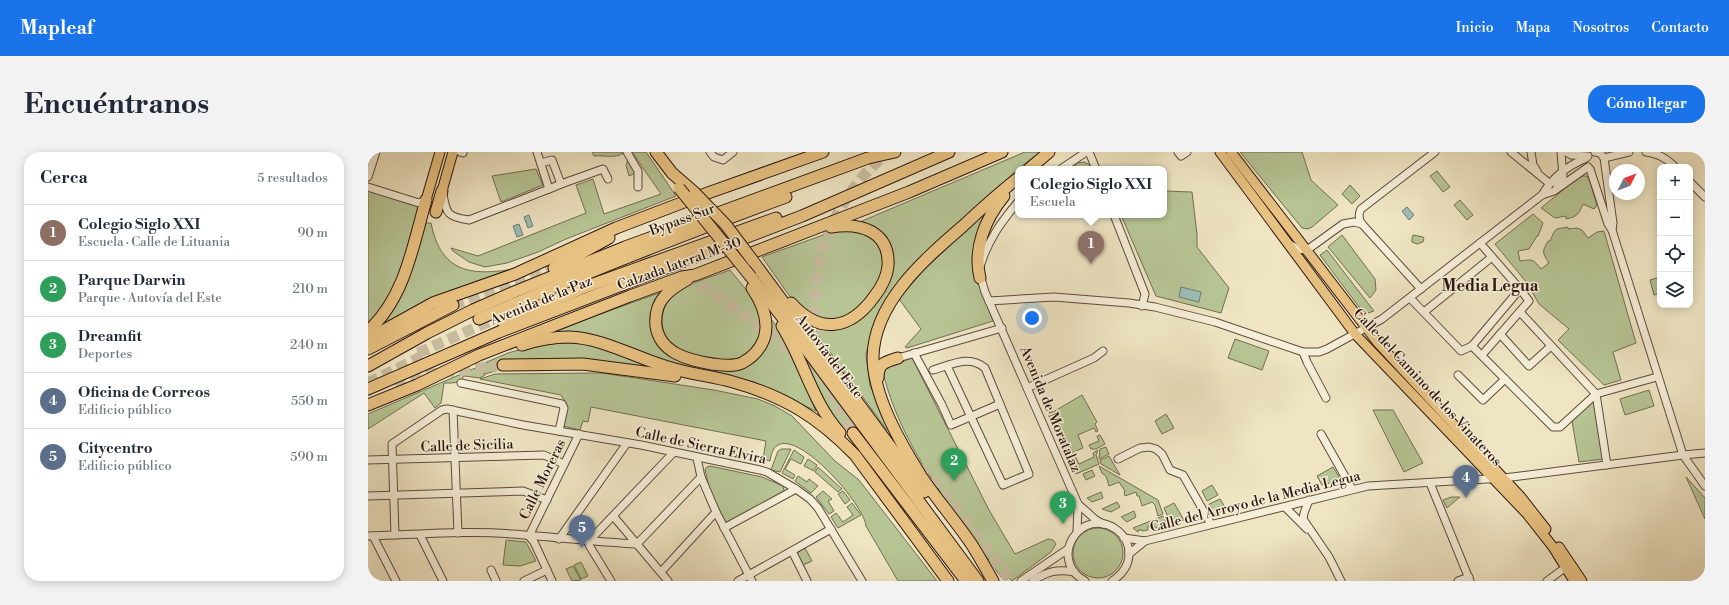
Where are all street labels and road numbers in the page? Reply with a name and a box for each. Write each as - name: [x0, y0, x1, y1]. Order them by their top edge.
- street label: Bypass Sur: [646, 200, 718, 240]
- street label: Calzada lateral M-30: [615, 233, 744, 295]
- street label: Avenida de la Paz: [487, 272, 595, 330]
- street label: Calle del Camino de los Vinateros: [1349, 305, 1505, 470]
- street label: Autovía del Este: [791, 310, 867, 402]
- street label: Avenida de Moratalaz: [1015, 343, 1085, 475]
- street label: Calle de Sierra Elvira: [634, 423, 769, 469]
- street label: Calle de Sicilia: [420, 435, 515, 457]
- street label: Calle Moreras: [516, 436, 570, 523]
- street label: Calle del Arroyo de la Media Legua: [1148, 467, 1363, 537]

